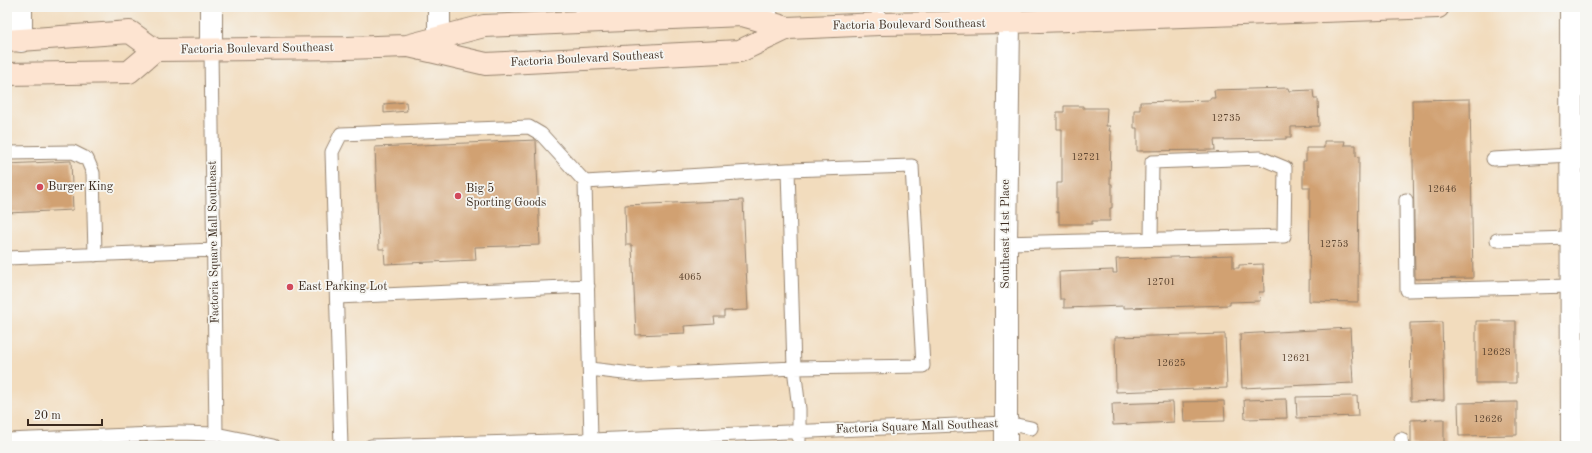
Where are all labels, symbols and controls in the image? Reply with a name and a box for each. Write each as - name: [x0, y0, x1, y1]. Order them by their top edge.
- street label: Factoria Boulevard Southeast: [832, 18, 986, 32]
- street label: Factoria Boulevard Southeast: [180, 42, 334, 56]
- street label: Factoria Boulevard Southeast: [510, 49, 664, 69]
- house number: 12735: [1212, 113, 1241, 123]
- house number: 12721: [1072, 152, 1101, 162]
- street label: Factoria Square Mall Southeast: [207, 160, 221, 324]
- street label: Southeast 41st Place: [1000, 179, 1012, 289]
- place label: Burger King: [48, 181, 114, 193]
- marker: Burger King: [35, 182, 45, 192]
- place label: Big 5 Sporting Goods: [466, 182, 546, 209]
- house number: 12646: [1428, 184, 1457, 194]
- marker: Big 5 Sporting Goods: [453, 191, 463, 201]
- house number: 12753: [1320, 239, 1349, 249]
- house number: 4065: [678, 272, 702, 282]
- house number: 12701: [1147, 277, 1176, 287]
- place label: East Parking Lot: [298, 281, 387, 293]
- marker: East Parking Lot: [285, 282, 295, 292]
- house number: 12628: [1482, 347, 1511, 357]
- house number: 12621: [1282, 353, 1311, 363]
- house number: 12625: [1157, 358, 1186, 368]
- scale bar: [28, 401, 102, 427]
- text: 20 m: [34, 410, 61, 422]
- house number: 12626: [1474, 414, 1503, 424]
- street label: Factoria Square Mall Southeast: [835, 418, 999, 436]

